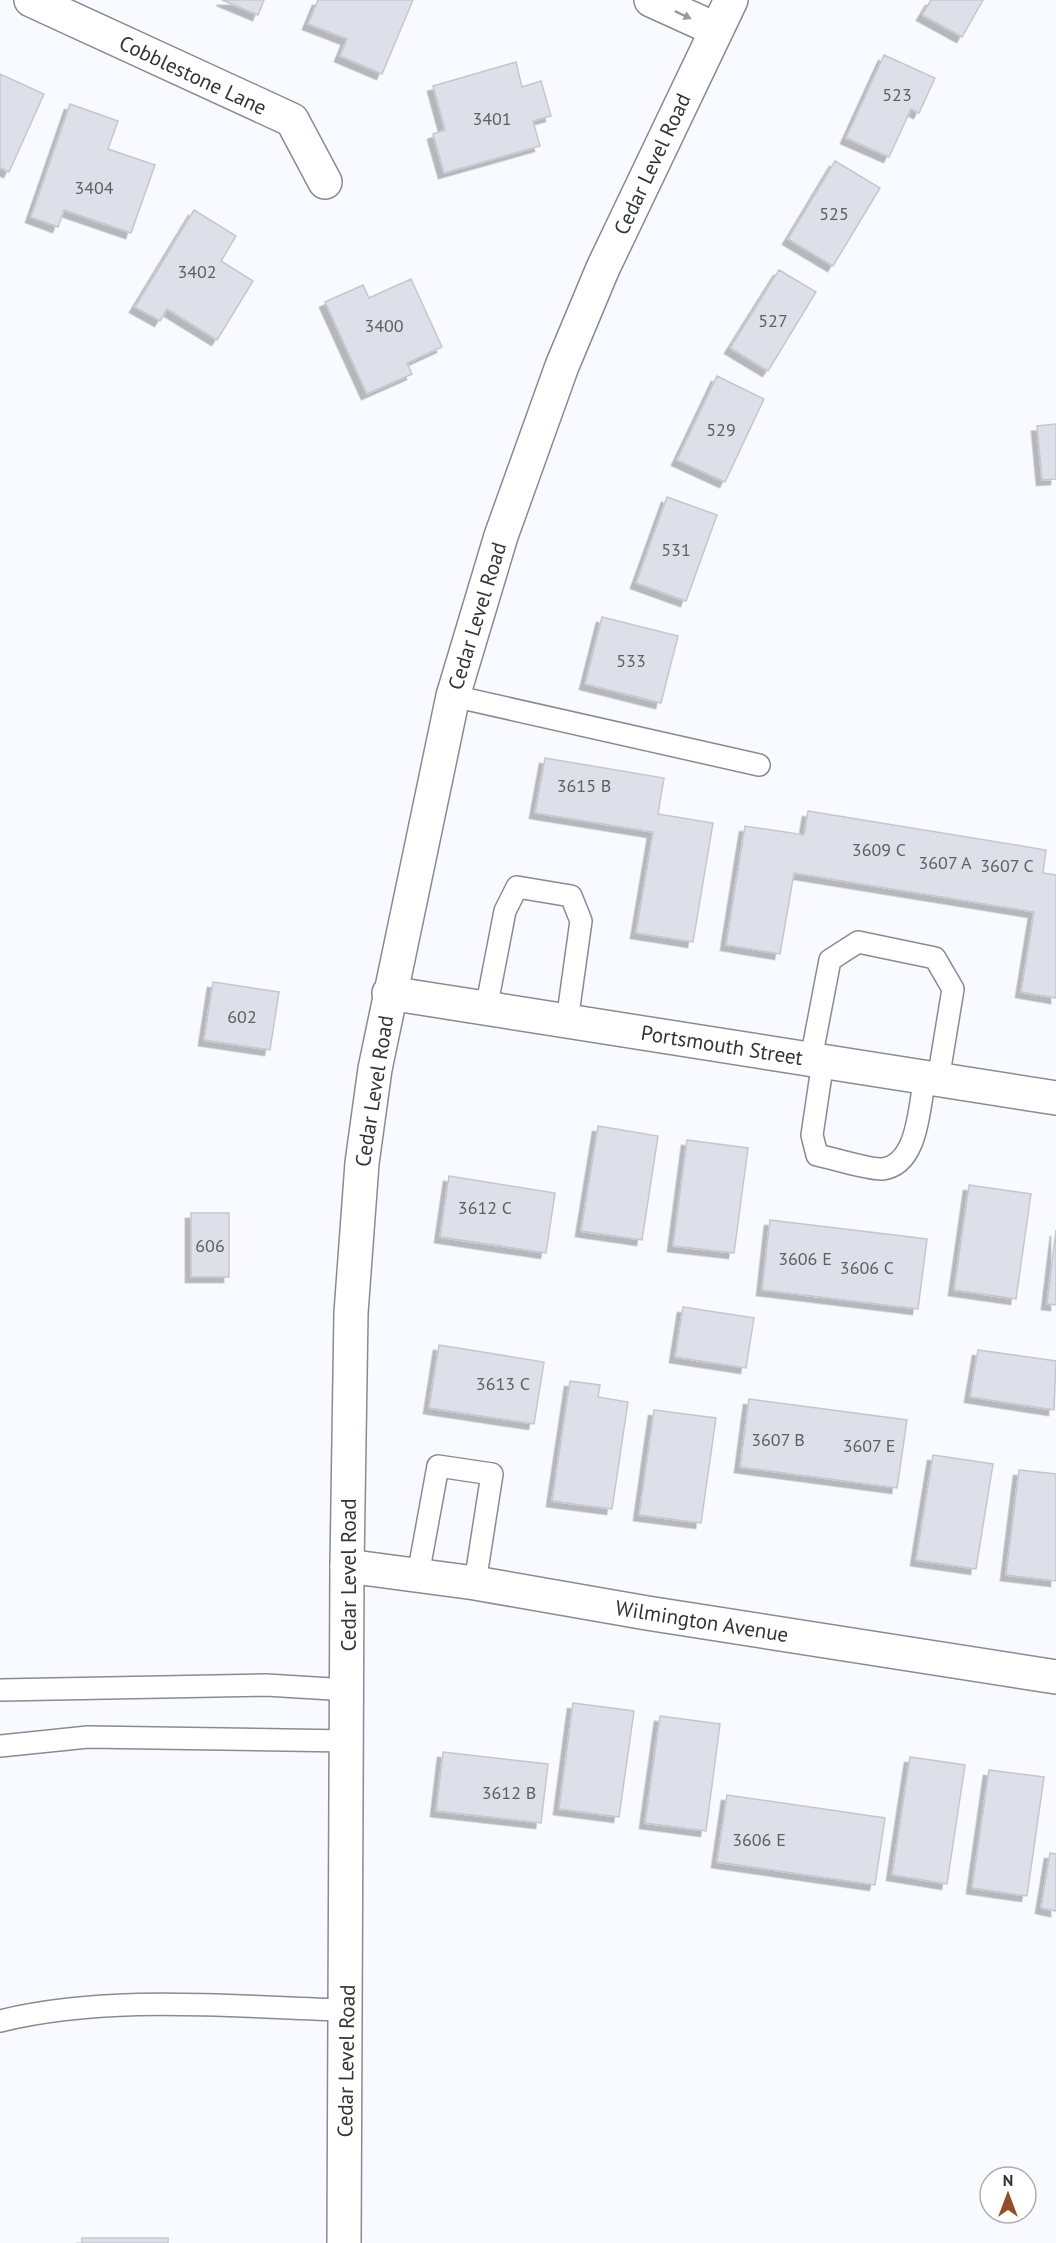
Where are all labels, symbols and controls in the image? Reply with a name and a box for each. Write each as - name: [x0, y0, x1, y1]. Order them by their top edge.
- one-way arrow: [675, 10, 692, 19]
- street label: Cobblestone Lane: [115, 29, 271, 121]
- house number: 523: [882, 83, 912, 106]
- street label: Cedar Level Road: [607, 89, 697, 239]
- house number: 3401: [472, 107, 512, 130]
- house number: 3404: [74, 176, 114, 199]
- house number: 525: [819, 202, 849, 225]
- house number: 3402: [177, 260, 217, 283]
- house number: 527: [758, 309, 788, 332]
- house number: 3400: [364, 314, 404, 337]
- house number: 529: [706, 418, 736, 441]
- house number: 531: [661, 538, 691, 561]
- street label: Cedar Level Road: [442, 539, 512, 693]
- house number: 533: [616, 649, 646, 672]
- house number: 3615 B: [557, 774, 611, 797]
- house number: 3609 C: [852, 838, 906, 861]
- house number: 3607 A: [918, 851, 972, 874]
- house number: 3607 C: [980, 854, 1034, 877]
- house number: 602: [227, 1005, 257, 1028]
- street label: Cedar Level Road: [349, 1013, 399, 1169]
- street label: Portsmouth Street: [639, 1019, 805, 1071]
- house number: 3612 C: [458, 1196, 512, 1219]
- house number: 606: [195, 1234, 225, 1257]
- house number: 3606 E: [778, 1247, 832, 1270]
- house number: 3606 C: [840, 1256, 894, 1279]
- house number: 3613 C: [476, 1372, 530, 1395]
- house number: 3607 B: [751, 1428, 805, 1451]
- house number: 3607 E: [843, 1434, 895, 1457]
- street label: Cedar Level Road: [335, 1499, 362, 1651]
- street label: Wilmington Avenue: [614, 1594, 790, 1648]
- house number: 3612 B: [482, 1781, 536, 1804]
- house number: 3606 E: [732, 1828, 786, 1851]
- street label: Cedar Level Road: [331, 1984, 361, 2138]
- north arrow: [978, 2165, 1038, 2225]
- text: N: [1003, 2170, 1013, 2190]

